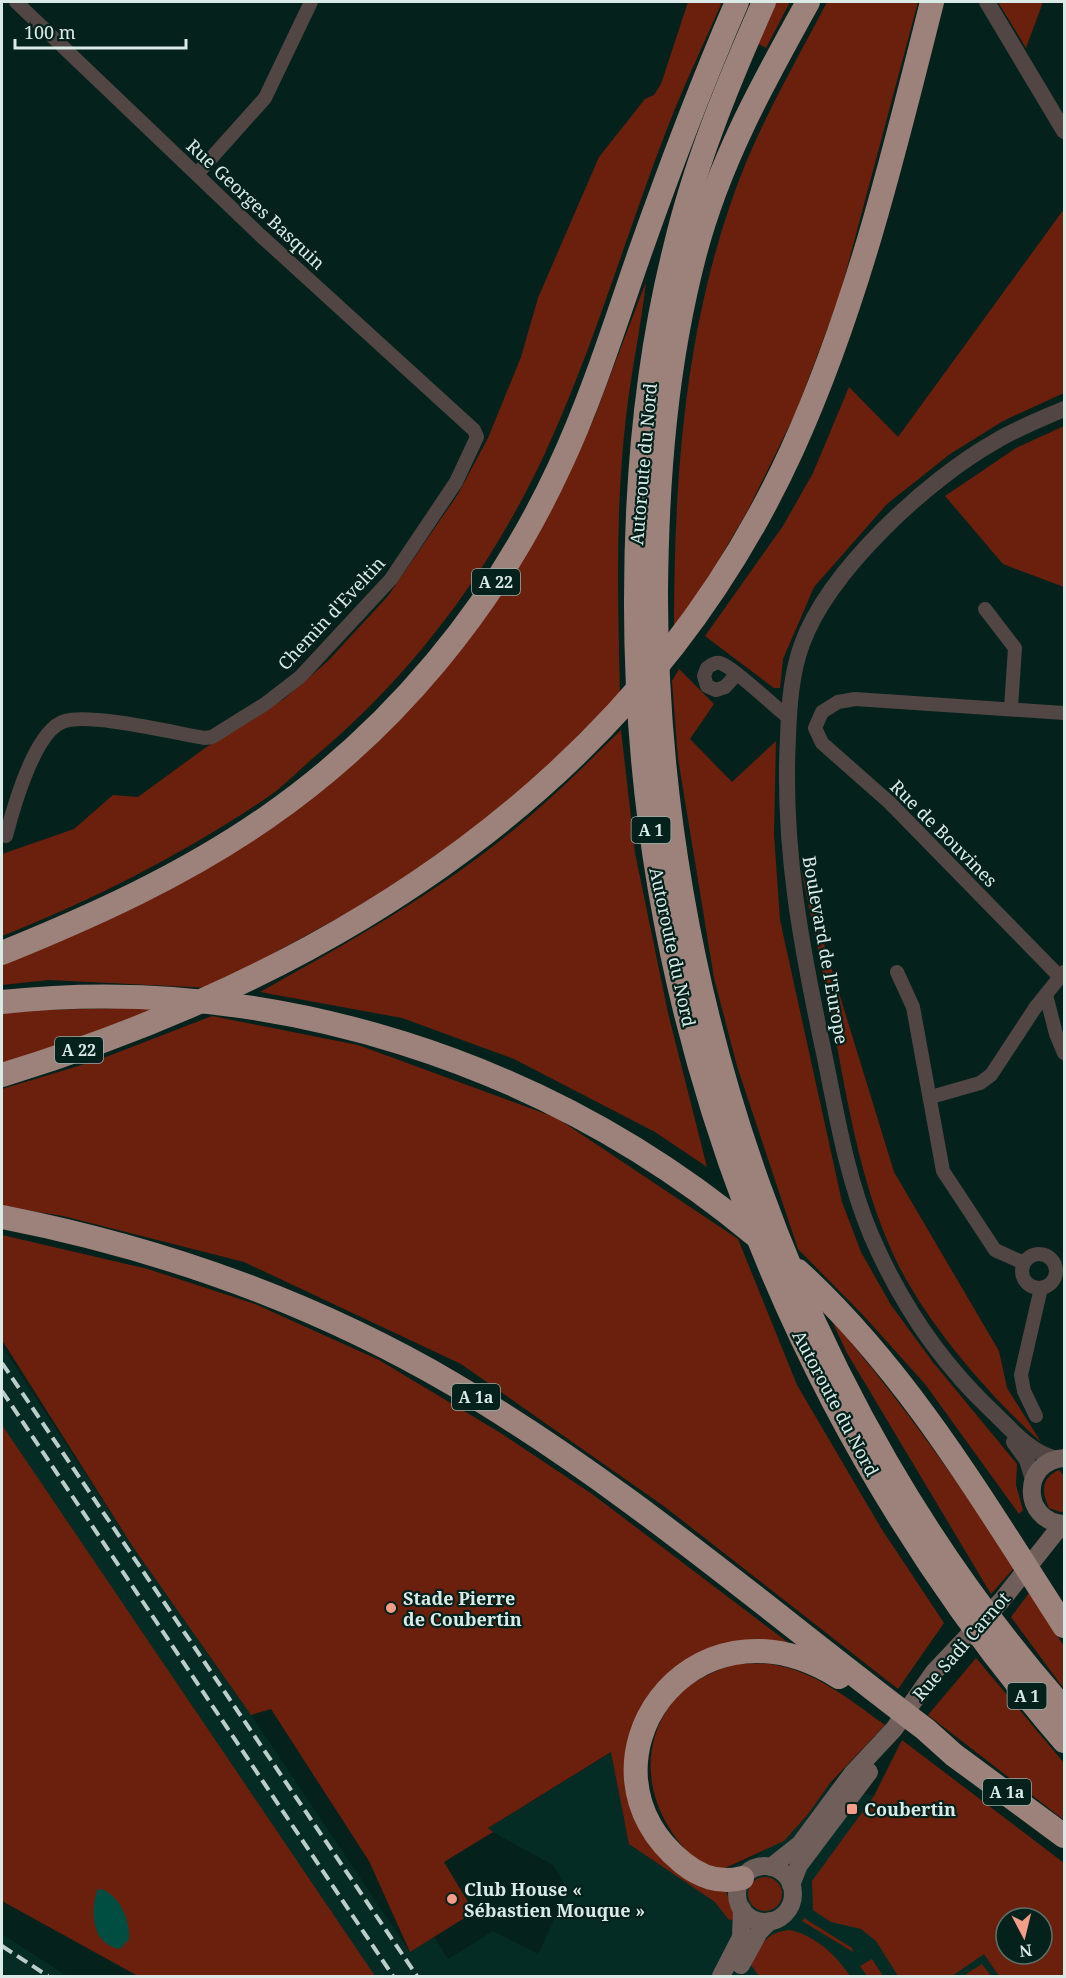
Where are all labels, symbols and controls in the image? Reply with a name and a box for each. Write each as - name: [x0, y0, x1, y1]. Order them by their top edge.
- scale bar: [15, 12, 186, 50]
- text: 100 m: [24, 20, 76, 44]
- street label: Rue Georges Basquin: [182, 134, 331, 275]
- street label: Autoroute du Nord: [624, 382, 662, 546]
- street label: Chemin d'Eveltin: [272, 551, 390, 675]
- road number: A 22: [472, 569, 520, 595]
- street label: Rue de Bouvines: [885, 774, 1003, 892]
- road number: A 1: [632, 817, 670, 843]
- street label: Boulevard de l'Europe: [798, 854, 854, 1046]
- street label: Autoroute du Nord: [644, 865, 702, 1029]
- road number: A 22: [55, 1037, 103, 1063]
- street label: Autoroute du Nord: [787, 1326, 885, 1480]
- road number: A 1a: [452, 1384, 500, 1410]
- place label: Stade Pierre de Coubertin: [403, 1586, 522, 1631]
- street label: Rue Sadi Carnot: [907, 1586, 1015, 1706]
- marker: Stade Pierre de Coubertin: [384, 1601, 398, 1615]
- road number: A 1: [1008, 1683, 1046, 1709]
- road number: A 1a: [983, 1779, 1031, 1805]
- place label: Coubertin: [864, 1797, 956, 1821]
- marker: Coubertin: [845, 1802, 859, 1816]
- place label: Club House « Sébastien Mouque »: [464, 1877, 645, 1922]
- marker: Club House « Sébastien Mouque »: [445, 1892, 459, 1906]
- north arrow: [994, 1906, 1054, 1966]
- text: N: [1018, 1939, 1033, 1963]

